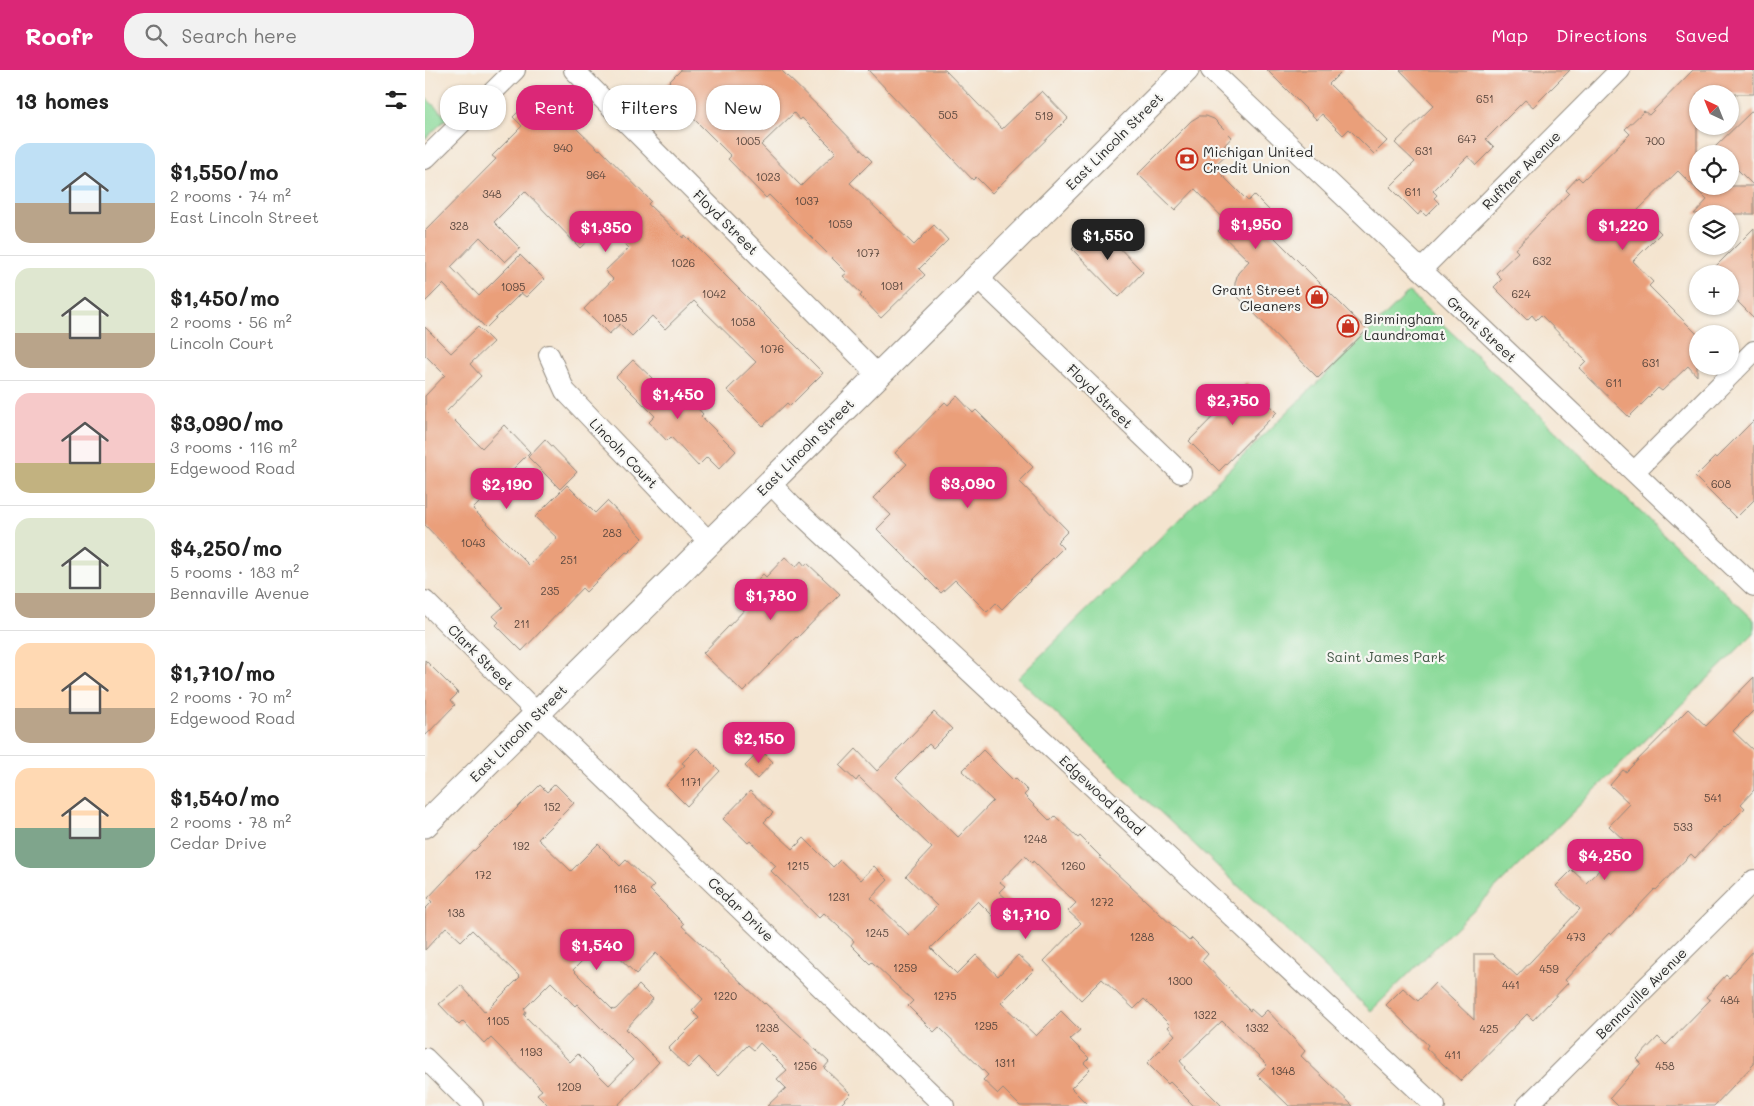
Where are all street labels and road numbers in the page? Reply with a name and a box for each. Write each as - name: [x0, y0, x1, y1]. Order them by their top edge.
- street label: East Lincoln Street: [1061, 88, 1167, 194]
- street label: Ruffner Avenue: [1478, 127, 1564, 213]
- street label: Floyd Street: [689, 185, 763, 259]
- street label: Grant Street: [1443, 292, 1521, 366]
- street label: Floyd Street: [1063, 360, 1137, 432]
- street label: East Lincoln Street: [752, 394, 858, 500]
- street label: Lincoln Court: [586, 414, 662, 492]
- street label: Clark Street: [444, 620, 518, 694]
- street label: East Lincoln Street: [465, 680, 571, 786]
- street label: Edgewood Road: [1056, 751, 1149, 839]
- street label: Cedar Drive: [704, 873, 778, 945]
- street label: Bennaville Avenue: [1591, 943, 1691, 1043]

